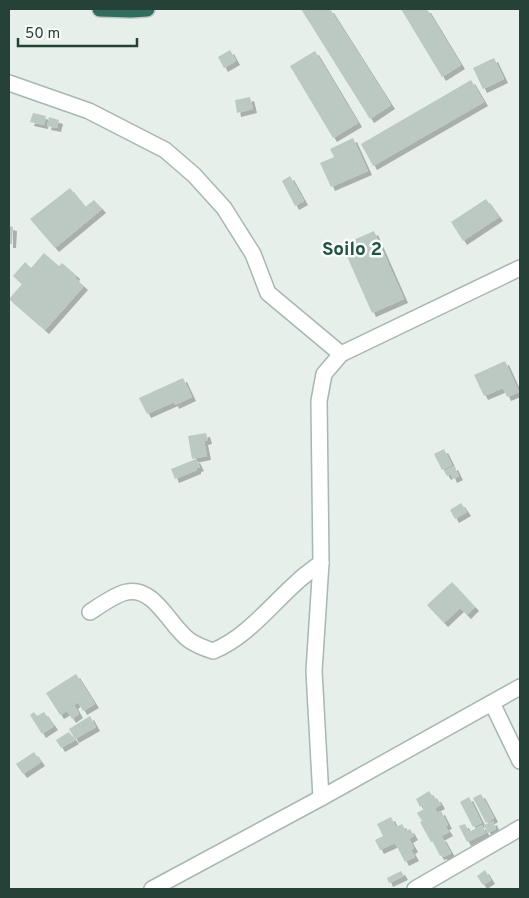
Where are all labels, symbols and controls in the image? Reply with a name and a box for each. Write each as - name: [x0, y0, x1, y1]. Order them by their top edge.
- scale bar: [18, 15, 136, 47]
- text: 50 m: [25, 25, 60, 44]
- district label: Soilo 2: [322, 238, 382, 262]

